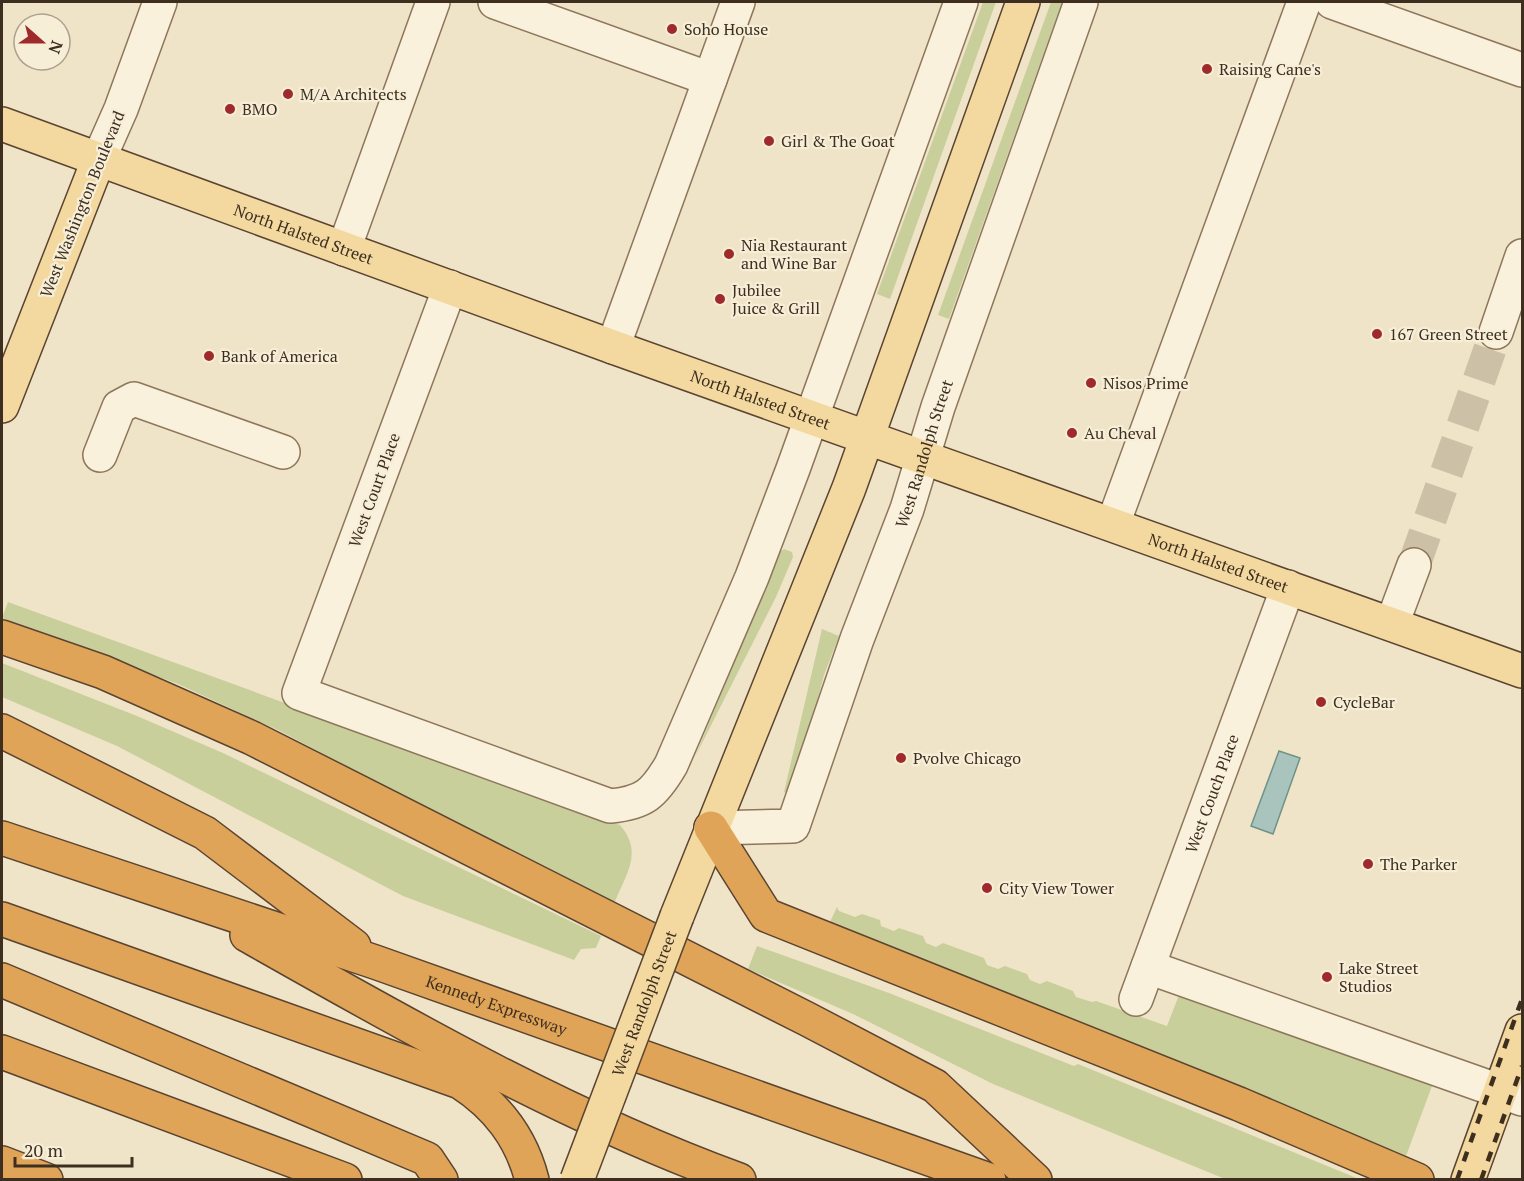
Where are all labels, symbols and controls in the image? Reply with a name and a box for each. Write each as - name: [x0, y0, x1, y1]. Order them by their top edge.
- north arrow: [12, 12, 72, 72]
- place label: Soho House: [684, 18, 768, 40]
- marker: Soho House: [665, 22, 679, 36]
- text: N: [44, 38, 68, 57]
- place label: Raising Cane's: [1219, 58, 1321, 80]
- marker: Raising Cane's: [1200, 62, 1214, 76]
- place label: M/A Architects: [300, 83, 407, 105]
- marker: M/A Architects: [281, 87, 295, 101]
- place label: BMO: [242, 98, 278, 120]
- marker: BMO: [223, 102, 237, 116]
- street label: West Washington Boulevard: [34, 107, 130, 301]
- place label: Girl & The Goat: [781, 130, 895, 152]
- marker: Girl & The Goat: [762, 134, 776, 148]
- street label: North Halsted Street: [231, 199, 376, 270]
- place label: Nia Restaurant and Wine Bar: [741, 234, 847, 274]
- marker: Nia Restaurant and Wine Bar: [722, 247, 736, 261]
- place label: Jubilee Juice & Grill: [732, 279, 820, 319]
- marker: Jubilee Juice & Grill: [713, 292, 727, 306]
- place label: 167 Green Street: [1389, 323, 1508, 345]
- marker: 167 Green Street: [1370, 327, 1384, 341]
- place label: Bank of America: [221, 345, 338, 367]
- marker: Bank of America: [202, 349, 216, 363]
- street label: North Halsted Street: [688, 365, 833, 435]
- place label: Nisos Prime: [1103, 372, 1188, 394]
- street label: West Randolph Street: [890, 376, 958, 531]
- marker: Nisos Prime: [1084, 376, 1098, 390]
- place label: Au Cheval: [1084, 422, 1157, 444]
- marker: Au Cheval: [1065, 426, 1079, 440]
- street label: West Court Place: [343, 430, 405, 550]
- street label: North Halsted Street: [1145, 528, 1291, 598]
- place label: CycleBar: [1333, 691, 1396, 713]
- marker: CycleBar: [1314, 695, 1328, 709]
- street label: West Couch Place: [1180, 731, 1244, 856]
- place label: Pvolve Chicago: [913, 747, 1021, 769]
- marker: Pvolve Chicago: [894, 751, 908, 765]
- place label: The Parker: [1380, 853, 1458, 875]
- marker: The Parker: [1361, 857, 1375, 871]
- place label: City View Tower: [999, 877, 1115, 899]
- marker: City View Tower: [980, 881, 994, 895]
- street label: West Randolph Street: [606, 927, 682, 1079]
- place label: Lake Street Studios: [1339, 957, 1419, 997]
- street label: Kennedy Expressway: [423, 970, 571, 1041]
- marker: Lake Street Studios: [1320, 970, 1334, 984]
- scale bar: [15, 1130, 132, 1168]
- text: 20 m: [24, 1138, 64, 1162]

